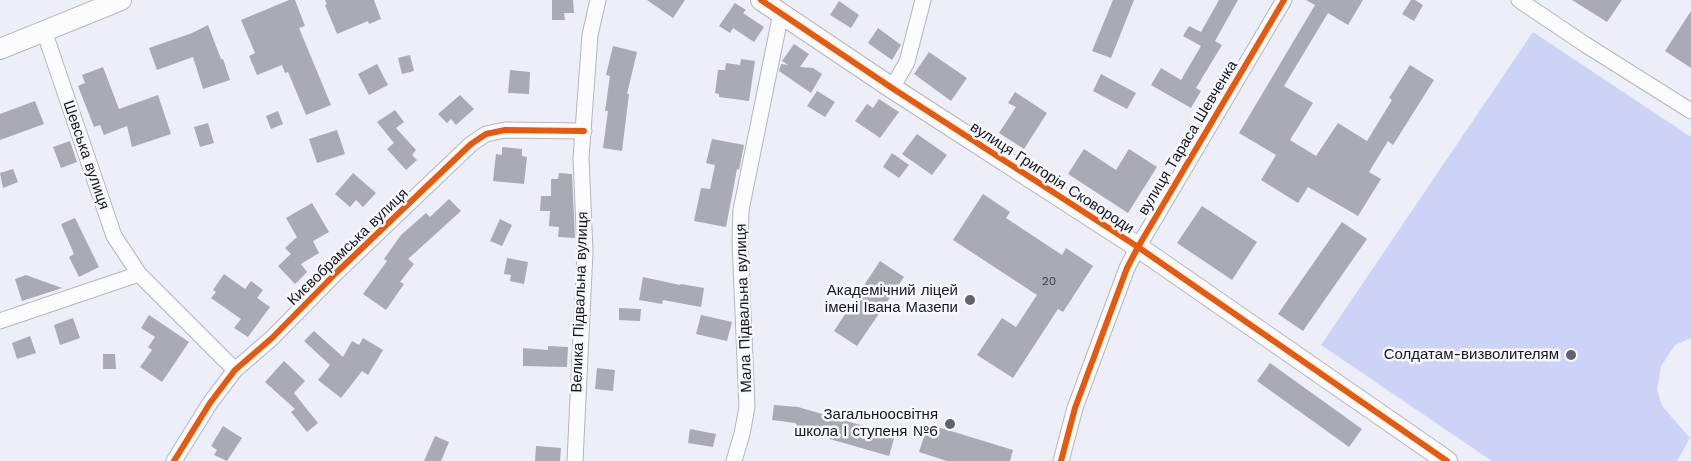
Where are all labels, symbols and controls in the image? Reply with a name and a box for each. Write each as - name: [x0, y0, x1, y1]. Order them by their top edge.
- street label: вулиця Тараса Шевченка: [1135, 57, 1241, 219]
- street label: Шевська вулиця: [59, 98, 113, 212]
- street label: вулиця Григорія Сковороди: [967, 118, 1137, 238]
- street label: Києвобрамська вулиця: [284, 185, 412, 309]
- street label: Велика Підвальна вулиця: [568, 211, 592, 393]
- street label: Мала Підвальна вулиця: [732, 223, 756, 393]
- house number: 20: [1042, 274, 1056, 288]
- place label: Академічний ліцей імені Івана Мазепи: [825, 282, 958, 317]
- marker: Академічний ліцей імені Івана Мазепи: [963, 293, 977, 307]
- place label: Солдатам-визволителям: [1384, 346, 1559, 364]
- marker: Солдатам-визволителям: [1564, 348, 1578, 362]
- place label: Загальноосвітня школа І ступеня №6: [794, 406, 938, 441]
- marker: Загальноосвітня школа І ступеня №6: [943, 417, 957, 431]

